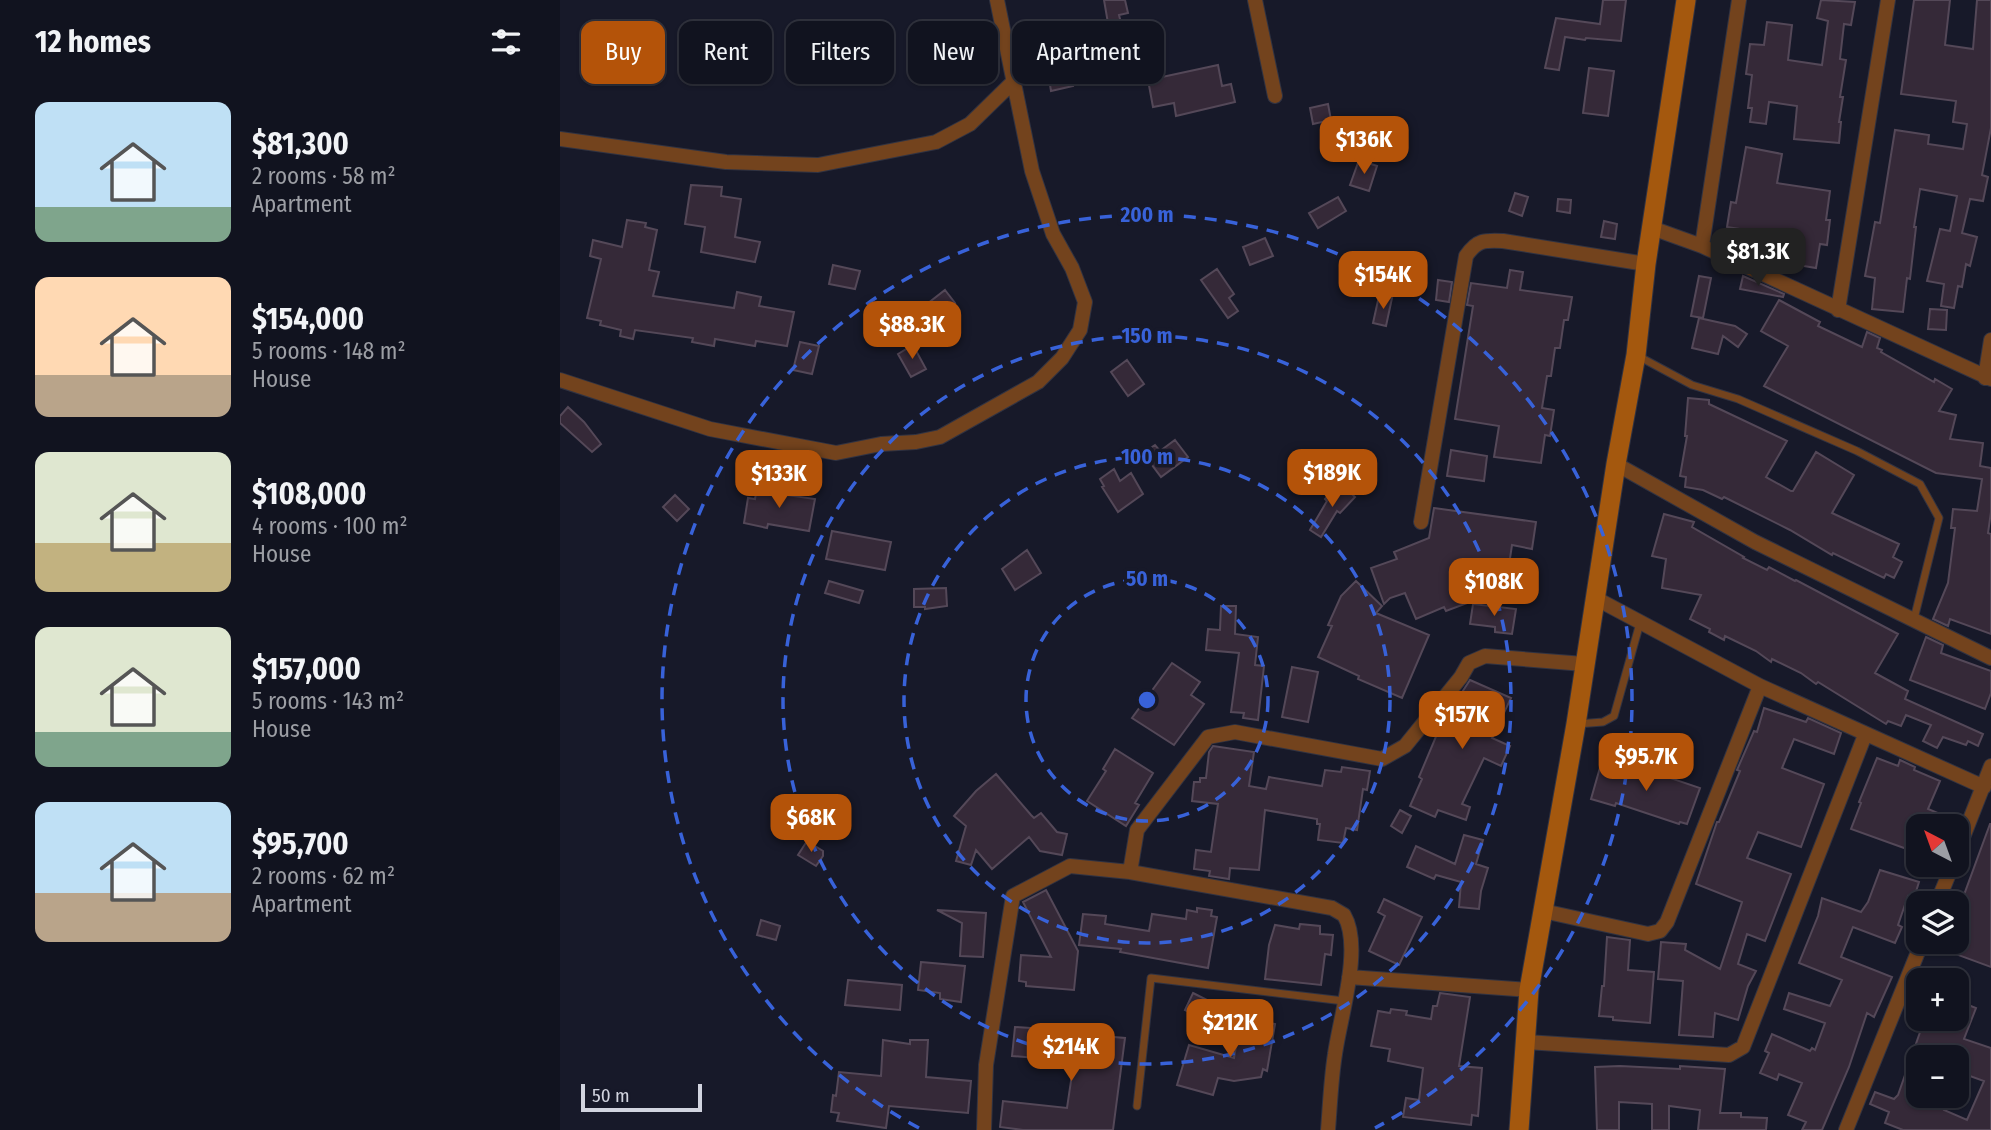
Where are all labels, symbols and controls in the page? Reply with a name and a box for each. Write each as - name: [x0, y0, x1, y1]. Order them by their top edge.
- chip: Buy: [581, 21, 665, 84]
- chip: Rent: [679, 21, 772, 84]
- chip: Filters: [786, 21, 894, 84]
- chip: New: [908, 21, 998, 84]
- chip: Apartment: [1012, 21, 1164, 84]
- icon: filters: [487, 23, 525, 61]
- text: 12 homes: [35, 24, 151, 60]
- pin: $136K: [1315, 116, 1413, 176]
- text: $136K: [1336, 125, 1392, 153]
- text: $81,300: [252, 126, 349, 162]
- icon: home: [91, 130, 175, 214]
- text: 2 rooms · 58 m²: [252, 162, 396, 190]
- text: Apartment: [252, 190, 352, 218]
- text: 200 m: [1119, 202, 1174, 228]
- pin: $81.3K: [1701, 229, 1815, 288]
- text: $81.3K: [1727, 237, 1789, 265]
- pin: $154K: [1334, 252, 1432, 311]
- text: $154K: [1355, 260, 1411, 288]
- text: $154,000: [252, 301, 364, 337]
- pin: $88.3K: [855, 302, 969, 361]
- icon: home: [91, 305, 175, 389]
- text: $88.3K: [879, 310, 945, 338]
- text: 150 m: [1121, 323, 1173, 349]
- text: 5 rooms · 148 m²: [252, 337, 406, 365]
- text: House: [252, 365, 311, 393]
- text: 100 m: [1121, 444, 1173, 470]
- pin: $189K: [1283, 449, 1381, 509]
- pin: $133K: [730, 450, 828, 510]
- text: $189K: [1303, 458, 1361, 486]
- text: $133K: [751, 459, 807, 487]
- text: $108,000: [252, 476, 366, 512]
- icon: home: [91, 480, 175, 564]
- text: 4 rooms · 100 m²: [252, 512, 408, 540]
- text: House: [252, 540, 311, 568]
- pin: $108K: [1445, 558, 1543, 618]
- text: 50 m: [1126, 566, 1168, 592]
- text: $108K: [1465, 567, 1523, 595]
- text: $157,000: [252, 651, 361, 687]
- icon: home: [91, 655, 175, 739]
- text: 5 rooms · 143 m²: [252, 687, 404, 715]
- centre of rings: [1135, 688, 1159, 712]
- pin: $157K: [1413, 692, 1511, 751]
- text: $157K: [1435, 700, 1489, 728]
- text: House: [252, 715, 311, 743]
- pin: $95.7K: [1589, 734, 1703, 793]
- text: $95.7K: [1615, 742, 1677, 770]
- pin: $68K: [770, 794, 852, 854]
- text: $68K: [787, 803, 836, 831]
- north arrow: [1906, 814, 1969, 877]
- map controls: [1906, 814, 1969, 1108]
- text: $95,700: [252, 826, 349, 862]
- icon: home: [91, 830, 175, 914]
- text: 2 rooms · 62 m²: [252, 862, 395, 890]
- text: Apartment: [252, 890, 352, 918]
- button: layers: [1906, 891, 1969, 954]
- button: +: [1906, 968, 1969, 1031]
- pin: $212K: [1181, 1000, 1279, 1059]
- text: $212K: [1202, 1008, 1258, 1036]
- pin: $214K: [1022, 1024, 1120, 1083]
- text: $214K: [1043, 1032, 1099, 1060]
- button: −: [1906, 1045, 1969, 1108]
- scale bar: [581, 1081, 702, 1113]
- text: 50 m: [592, 1084, 630, 1107]

